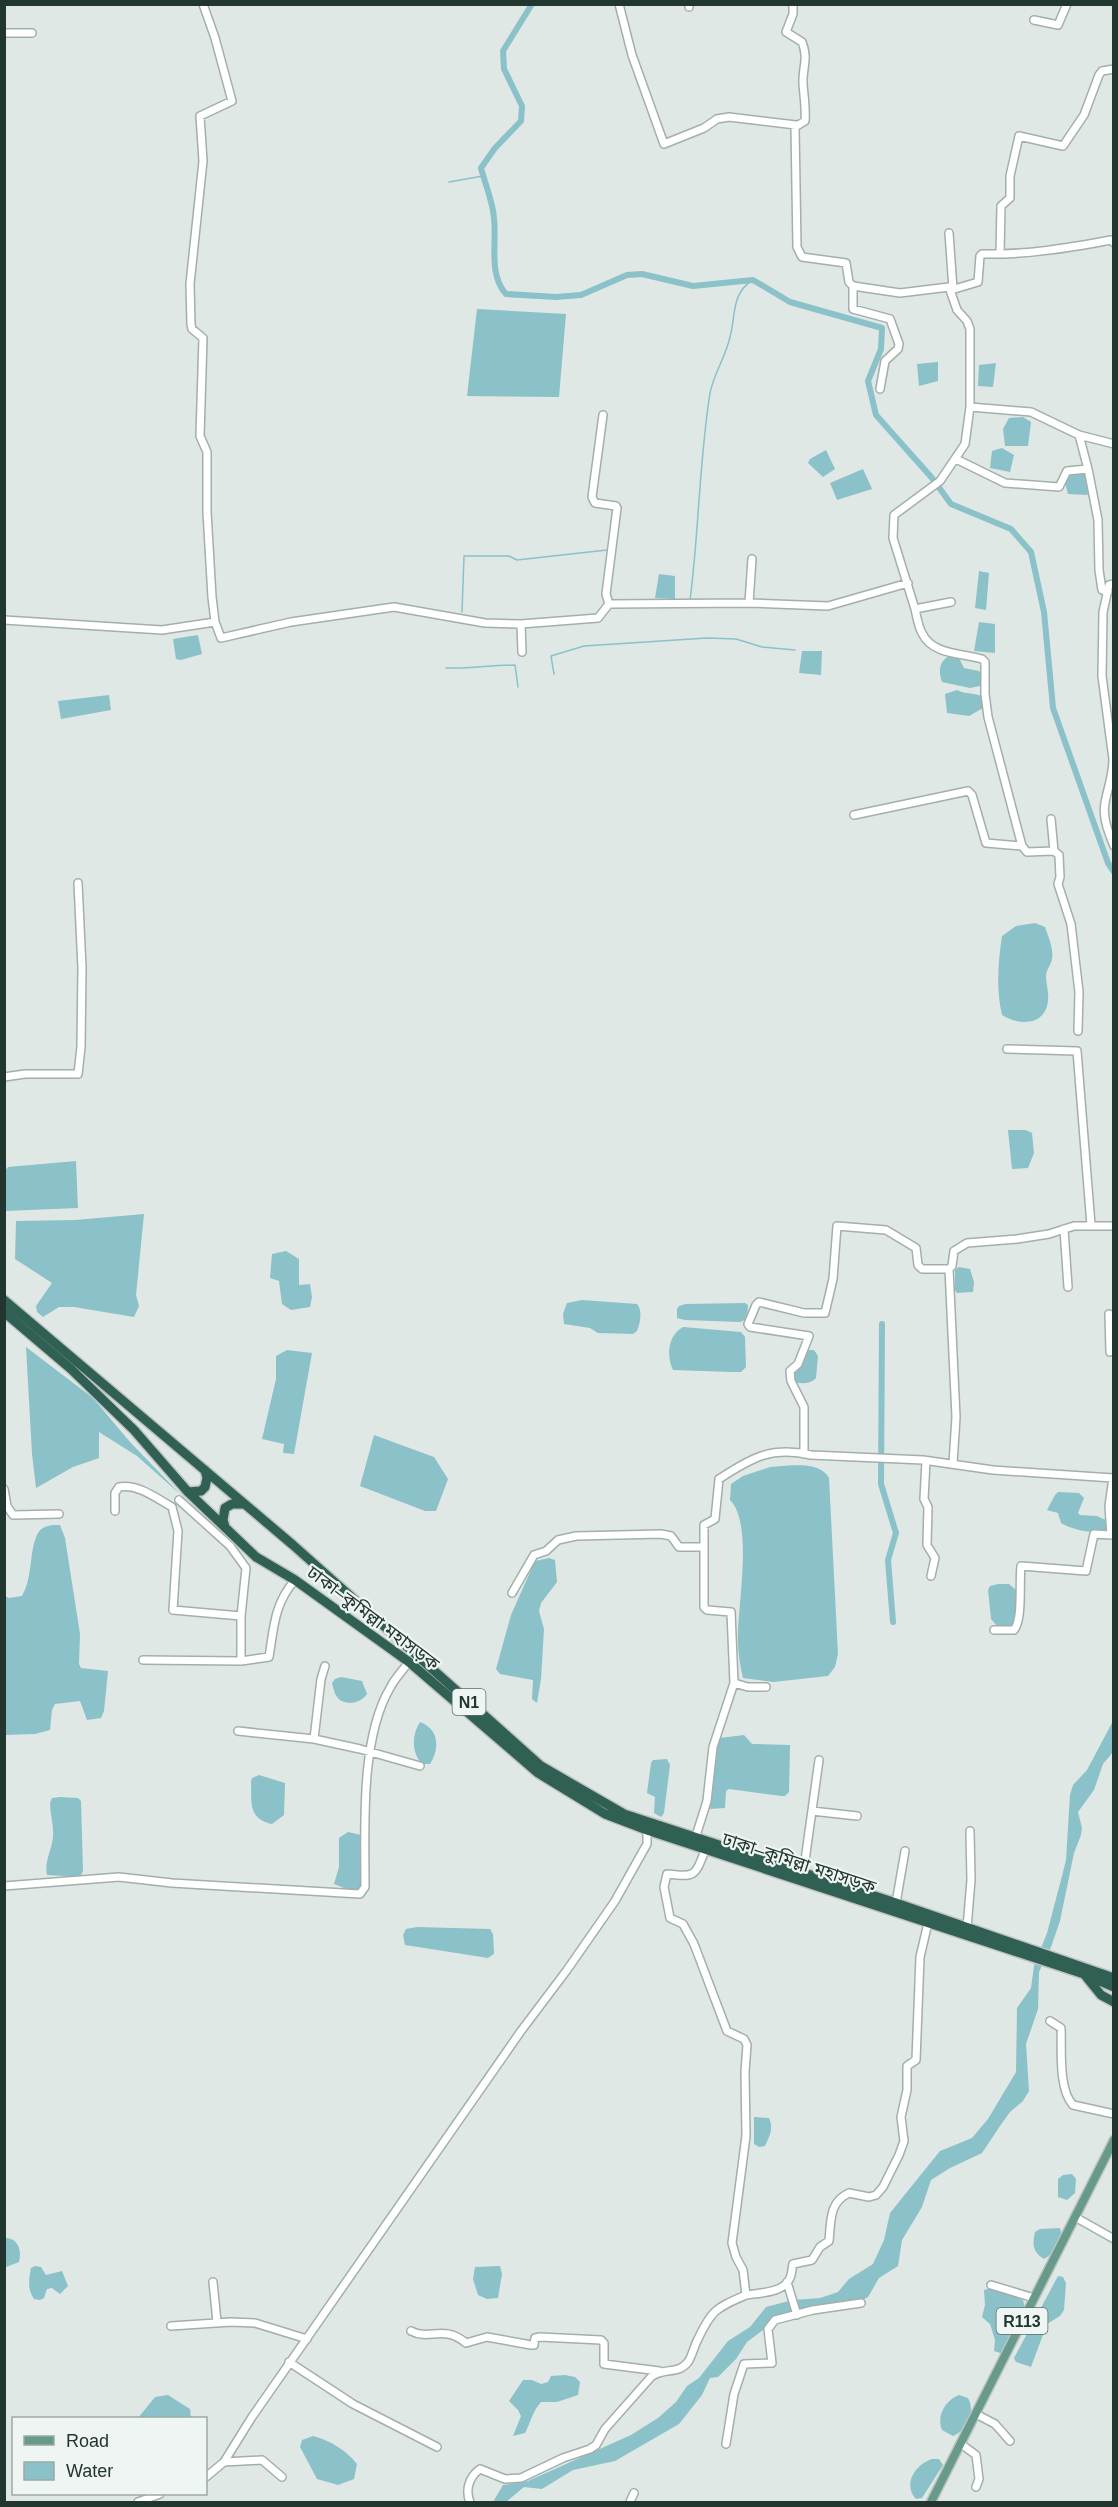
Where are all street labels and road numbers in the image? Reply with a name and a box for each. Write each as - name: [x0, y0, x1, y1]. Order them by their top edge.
- street label: ঢাকা–কুমিল্লা মহাসড়ক: [302, 1561, 443, 1675]
- road number: N1: [452, 1689, 486, 1715]
- street label: ঢাকা–কুমিল্লা মহাসড়ক: [719, 1828, 879, 1898]
- road number: R113: [996, 2308, 1048, 2334]

